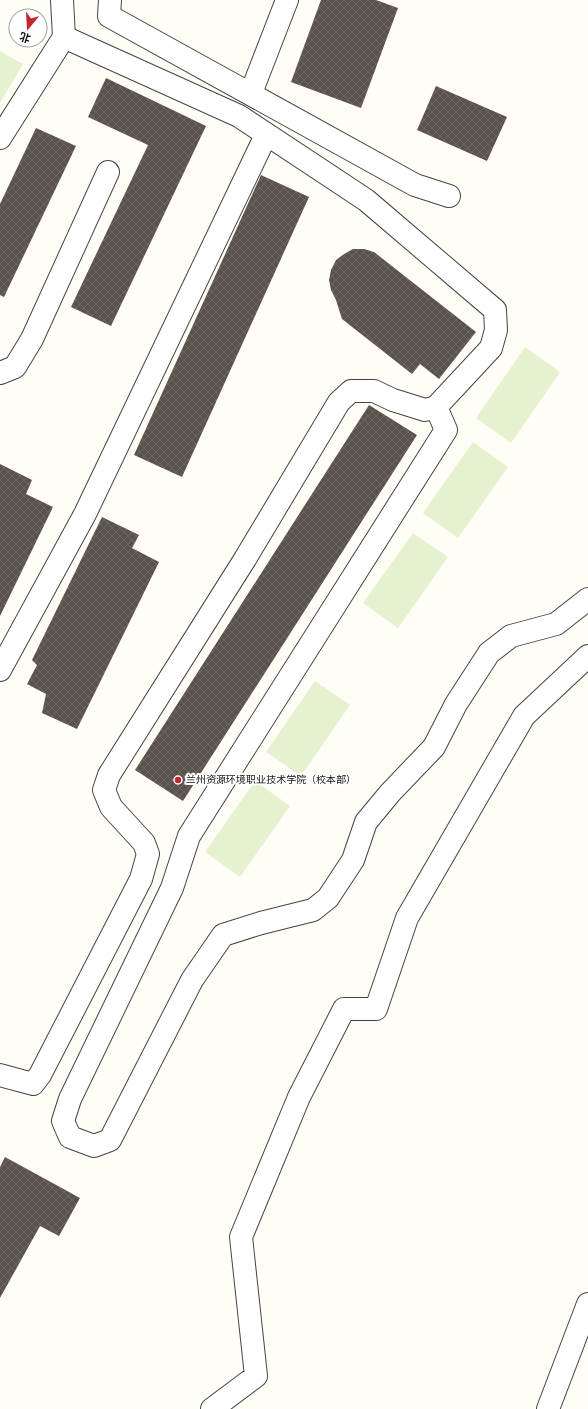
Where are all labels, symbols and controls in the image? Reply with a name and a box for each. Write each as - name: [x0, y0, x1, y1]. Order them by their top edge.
- north arrow: [8, 8, 48, 48]
- text: 北: [18, 29, 32, 45]
- place label: 兰州资源环境职业技术学院（校本部）: [186, 774, 356, 786]
- marker: 兰州资源环境职业技术学院（校本部）: [173, 775, 183, 785]

